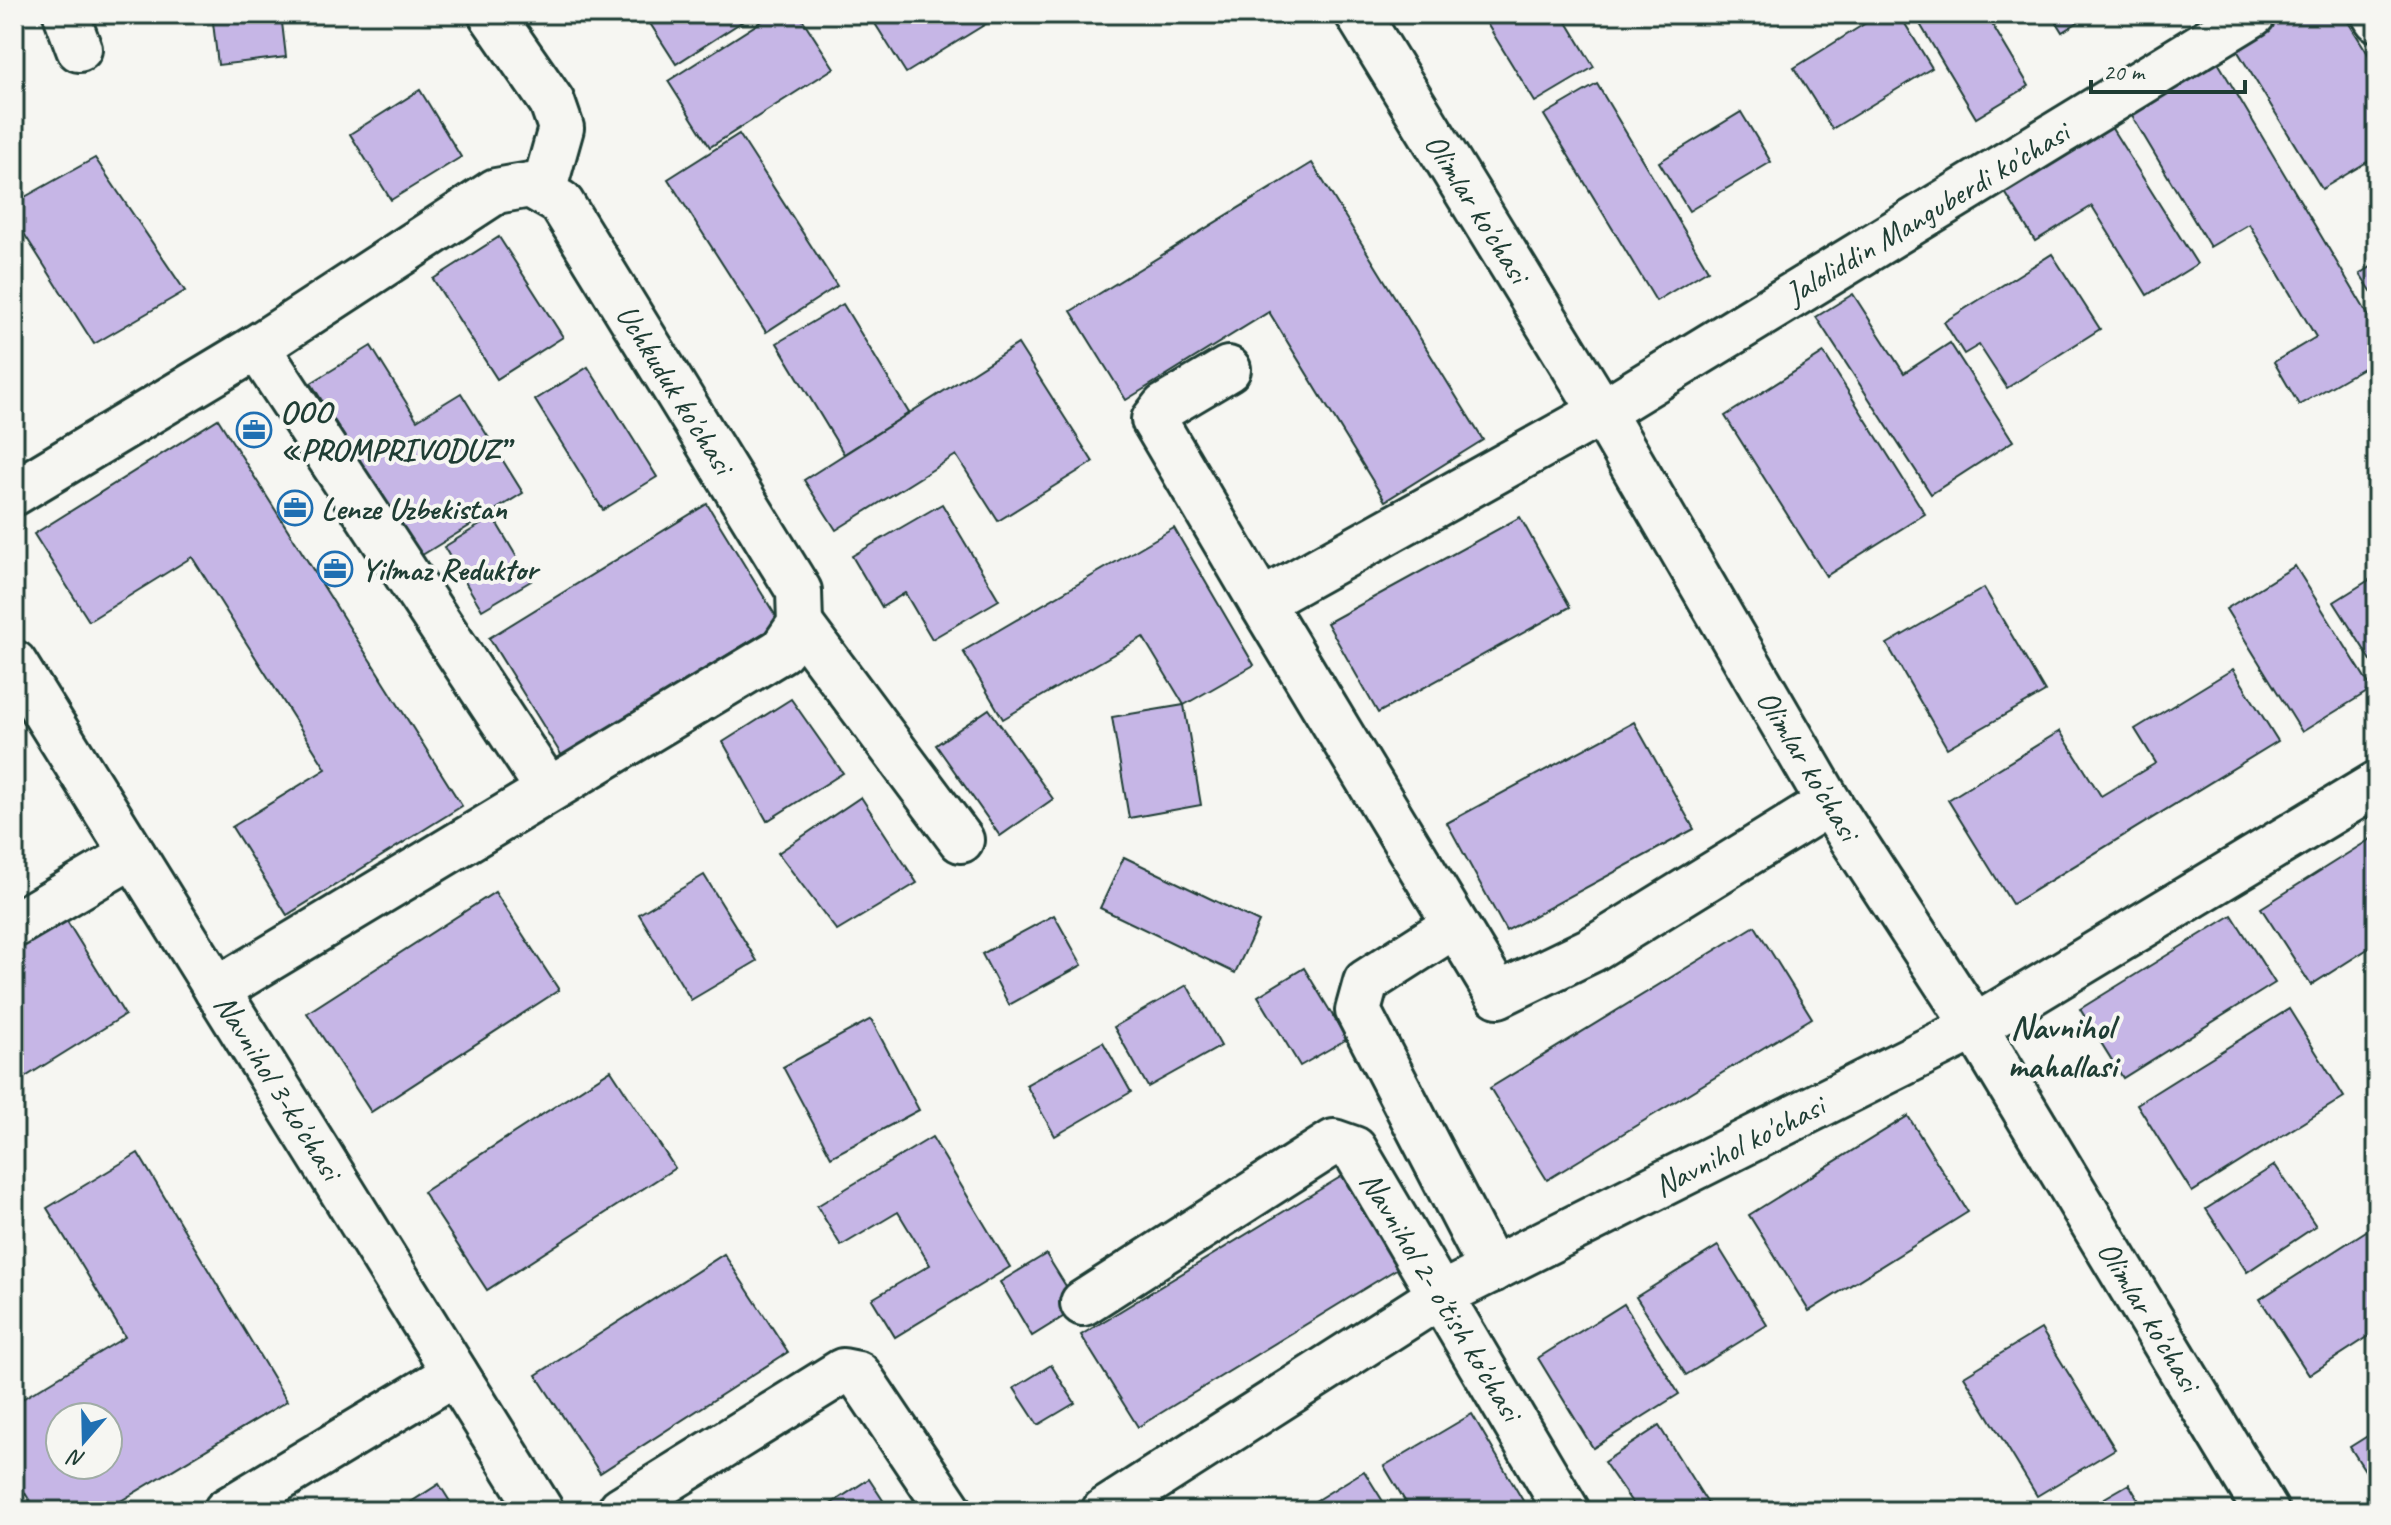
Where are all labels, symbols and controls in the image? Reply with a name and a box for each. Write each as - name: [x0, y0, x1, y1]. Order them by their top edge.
- scale bar: [2091, 44, 2245, 94]
- text: 20 m: [2103, 57, 2146, 87]
- street label: Jaloliddin Manguberdi ko'chasi: [1776, 110, 2080, 315]
- street label: Olimlar ko'chasi: [1415, 126, 1541, 294]
- street label: Uchkuduk ko'chasi: [607, 297, 745, 485]
- place label: ООО «PROMPRIVODUZ”: [280, 392, 515, 470]
- office icon: ООО «PROMPRIVODUZ”: [235, 411, 273, 449]
- place label: Lenze Uzbekistan: [321, 488, 508, 529]
- office icon: Lenze Uzbekistan: [276, 489, 314, 527]
- place label: Yilmaz Reduktor: [361, 549, 541, 590]
- office icon: Yilmaz Reduktor: [316, 550, 354, 588]
- street label: Olimlar ko'chasi: [1747, 682, 1871, 851]
- street label: Navnihol 3-ko'chasi: [205, 987, 353, 1191]
- district label: Navnihol mahallasi: [2007, 1005, 2121, 1087]
- street label: Navnihol ko'chasi: [1647, 1084, 1835, 1206]
- street label: Navnihol 2- o'tish ko'chasi: [1350, 1164, 1534, 1431]
- street label: Olimlar ko'chasi: [2088, 1233, 2212, 1402]
- north arrow: [44, 1401, 124, 1481]
- text: N: [63, 1442, 89, 1474]

